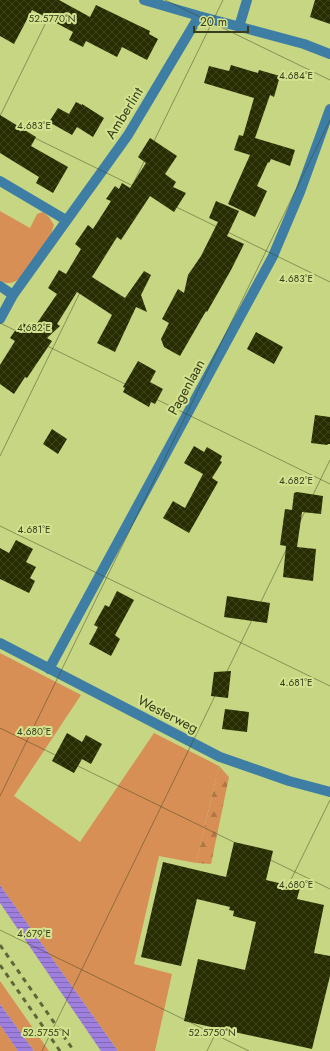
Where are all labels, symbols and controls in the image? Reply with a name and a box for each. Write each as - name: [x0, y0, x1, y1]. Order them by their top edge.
- scale bar: [194, 8, 248, 34]
- text: 52.5770°N: [29, 11, 76, 26]
- text: 20 m: [200, 13, 227, 31]
- text: 4.684°E: [279, 68, 313, 83]
- street label: Amberlint: [100, 83, 148, 143]
- text: 4.683°E: [17, 118, 51, 133]
- text: 4.683°E: [279, 271, 313, 286]
- text: 4.682°E: [17, 320, 51, 335]
- street label: Pagenlaan: [163, 356, 209, 418]
- text: 4.682°E: [279, 473, 313, 488]
- text: 4.681°E: [18, 522, 50, 537]
- text: 4.681°E: [280, 675, 312, 690]
- street label: Westerweg: [134, 690, 202, 738]
- text: 4.680°E: [17, 724, 51, 739]
- text: 4.680°E: [279, 877, 313, 892]
- text: 4.679°E: [17, 926, 51, 941]
- text: 52.5755°N: [22, 1025, 70, 1040]
- text: 52.5750°N: [188, 1025, 236, 1040]

